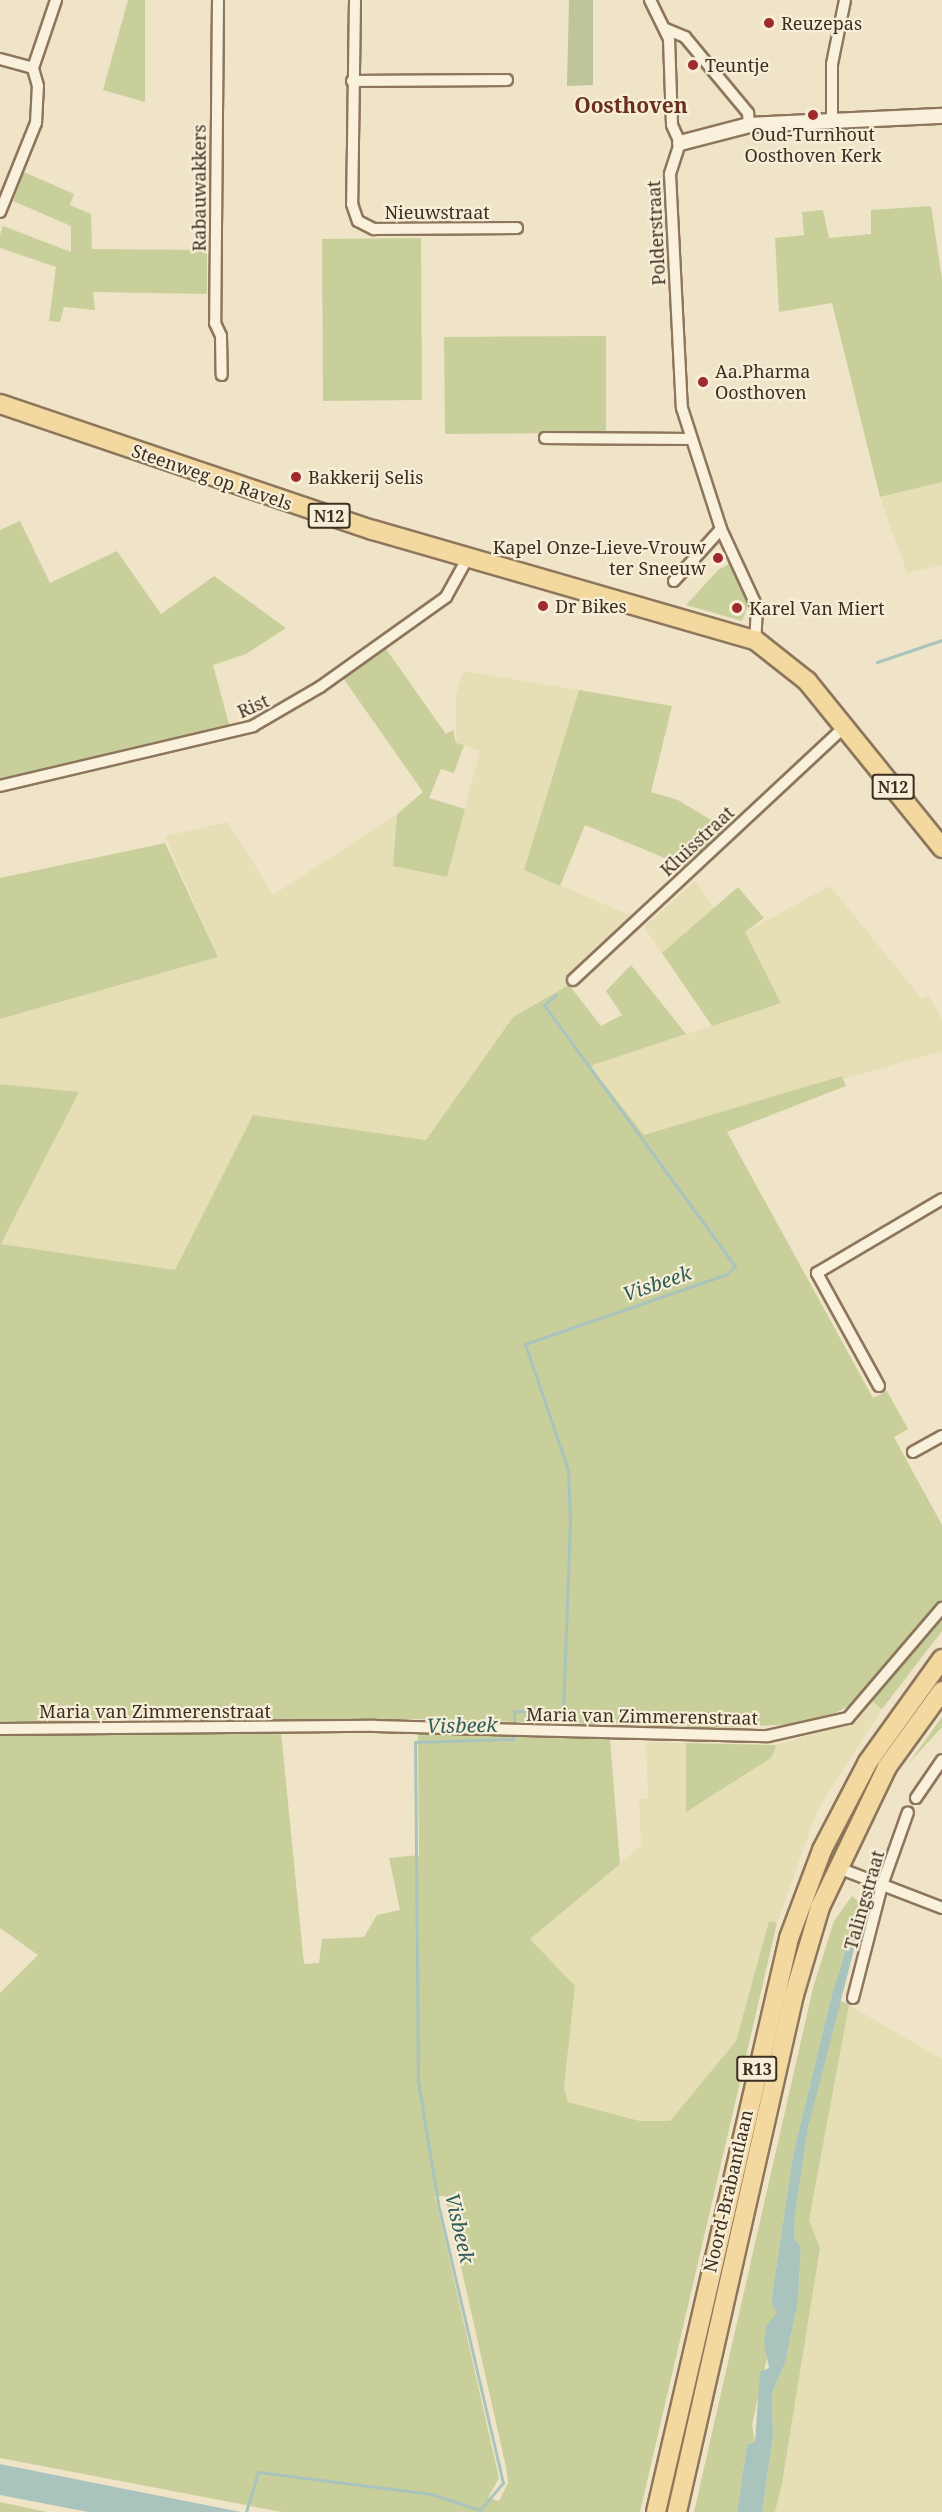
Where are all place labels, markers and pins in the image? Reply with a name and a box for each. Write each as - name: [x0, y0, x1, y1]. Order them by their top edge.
- place label: Reuzepas: [781, 12, 862, 34]
- marker: Reuzepas: [762, 16, 776, 30]
- place label: Teuntje: [705, 54, 769, 76]
- marker: Teuntje: [686, 58, 700, 72]
- marker: Oud-Turnhout Oosthoven Kerk: [806, 108, 820, 122]
- place label: Oud-Turnhout Oosthoven Kerk: [744, 124, 882, 166]
- place label: Aa.Pharma Oosthoven: [715, 361, 810, 404]
- marker: Aa.Pharma Oosthoven: [696, 375, 710, 389]
- place label: Bakkerij Selis: [308, 466, 423, 488]
- marker: Bakkerij Selis: [289, 470, 303, 484]
- place label: Kapel Onze-Lieve-Vrouw ter Sneeuw: [493, 537, 706, 580]
- marker: Kapel Onze-Lieve-Vrouw ter Sneeuw: [711, 551, 725, 565]
- place label: Dr Bikes: [555, 595, 627, 617]
- place label: Karel Van Miert: [749, 597, 885, 619]
- marker: Dr Bikes: [536, 599, 550, 613]
- marker: Karel Van Miert: [730, 601, 744, 615]

